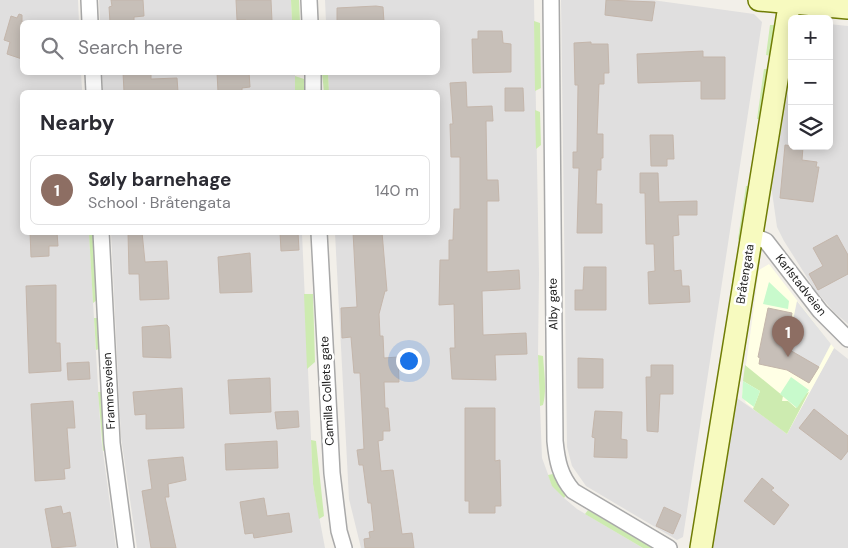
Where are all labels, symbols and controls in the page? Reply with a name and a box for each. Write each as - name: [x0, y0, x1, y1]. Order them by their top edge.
- map controls: [788, 15, 833, 150]
- button: +: [788, 15, 833, 60]
- search box: [20, 20, 440, 75]
- icon: search: [38, 34, 66, 62]
- text: Search here: [78, 35, 183, 60]
- button: −: [788, 60, 833, 105]
- button: layers: [788, 105, 833, 150]
- text: Nearby: [40, 109, 114, 137]
- text: Søly barnehage: [88, 167, 232, 192]
- text: 1: [54, 180, 60, 201]
- text: 140 m: [375, 180, 419, 201]
- text: School · Bråtengata: [88, 192, 231, 213]
- street label: Bråtengata: [732, 243, 758, 305]
- street label: Karlstadveien: [772, 251, 830, 319]
- street label: Alby gate: [545, 278, 561, 330]
- pin: 1: [772, 316, 804, 357]
- street label: Camilla Collets gate: [316, 336, 338, 446]
- your location: [396, 348, 422, 374]
- street label: Framnesveien: [99, 352, 119, 430]

